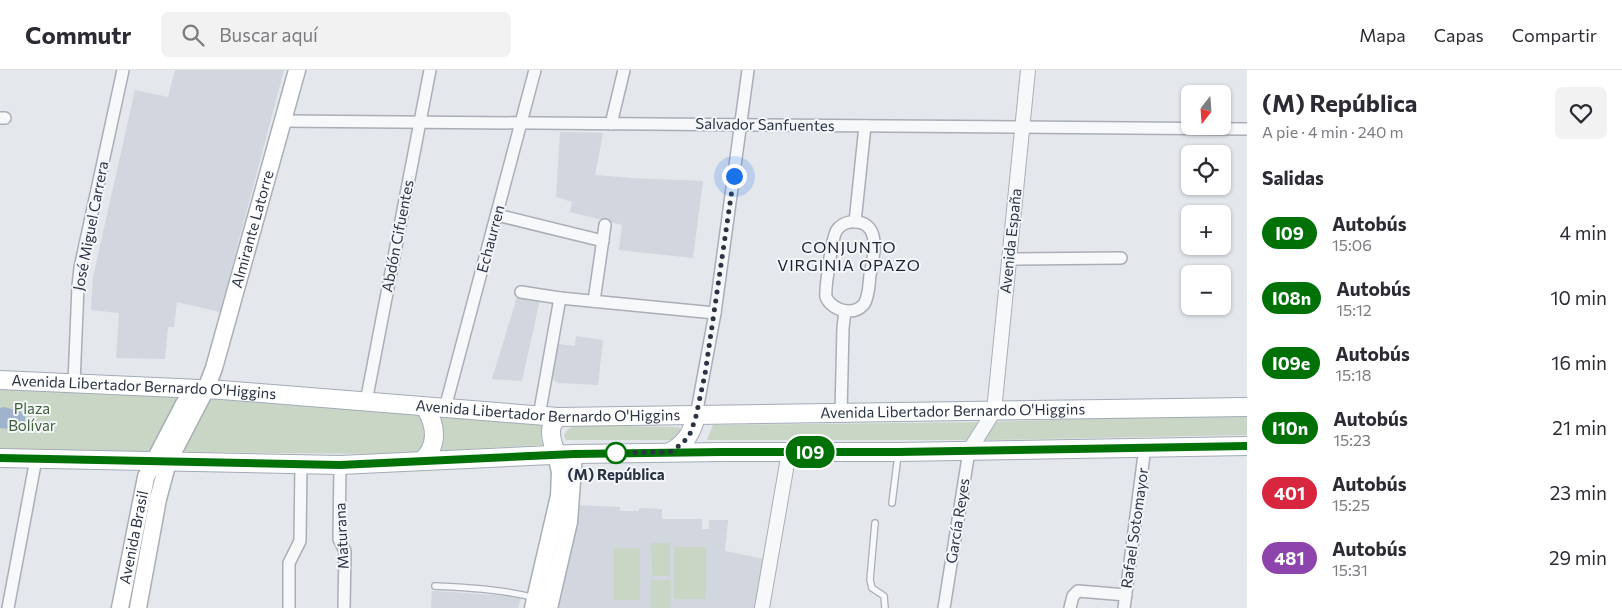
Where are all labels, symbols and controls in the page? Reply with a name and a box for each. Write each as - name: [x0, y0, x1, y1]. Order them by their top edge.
- search box: [161, 12, 511, 57]
- text: Commutr: [25, 20, 131, 49]
- icon: search: [179, 21, 207, 49]
- text: Buscar aquí: [219, 23, 318, 46]
- text: Mapa: [1359, 24, 1406, 46]
- text: Capas: [1434, 24, 1484, 46]
- text: Compartir: [1512, 24, 1597, 46]
- north arrow: [1181, 85, 1231, 135]
- map controls: [1181, 85, 1231, 315]
- button: heart: [1555, 87, 1607, 139]
- text: (M) República: [1262, 88, 1417, 117]
- street label: Salvador Sanfuentes: [695, 114, 835, 134]
- text: A pie · 4 min · 240 m: [1262, 122, 1404, 141]
- button: locate: [1181, 145, 1231, 195]
- street label: José Miguel Carrera: [69, 160, 111, 292]
- your location: [722, 164, 747, 189]
- text: Salidas: [1262, 166, 1324, 189]
- street label: Almirante Latorre: [227, 168, 277, 290]
- street label: Abdón Cifuentes: [377, 178, 417, 294]
- street label: Avenida España: [996, 187, 1024, 294]
- street label: Echaurren: [472, 203, 508, 275]
- button: +: [1181, 205, 1231, 255]
- text: Autobús: [1332, 212, 1407, 235]
- text: 4 min: [1560, 221, 1607, 244]
- text: I09: [1275, 222, 1304, 244]
- text: 15:06: [1332, 235, 1372, 254]
- district label: CONJUNTO VIRGINIA OPAZO: [777, 237, 921, 274]
- button: −: [1181, 265, 1231, 315]
- text: Autobús: [1336, 277, 1411, 300]
- text: 10 min: [1550, 286, 1607, 309]
- text: I08n: [1272, 287, 1311, 309]
- text: 15:12: [1336, 300, 1372, 319]
- text: Autobús: [1335, 342, 1410, 365]
- text: 16 min: [1551, 351, 1607, 374]
- text: I09e: [1272, 352, 1310, 374]
- text: 15:18: [1335, 365, 1372, 384]
- street label: Avenida Libertador Bernardo O'Higgins: [11, 371, 277, 402]
- street label: Avenida Libertador Bernardo O'Higgins: [415, 396, 681, 425]
- park label: Plaza Bolívar: [8, 399, 56, 434]
- street label: Avenida Libertador Bernardo O'Higgins: [820, 399, 1085, 421]
- text: Autobús: [1333, 407, 1408, 430]
- text: 21 min: [1552, 416, 1607, 439]
- text: I10n: [1272, 417, 1308, 439]
- text: 15:23: [1333, 430, 1371, 449]
- line badge: I09: [781, 436, 839, 468]
- text: I09: [796, 441, 824, 463]
- marker: (M) República: [605, 442, 627, 464]
- place label: (M) República: [567, 465, 665, 483]
- street label: Rafael Sotomayor: [1117, 466, 1151, 589]
- text: Autobús: [1332, 472, 1407, 495]
- street label: García Reyes: [941, 477, 973, 565]
- text: 23 min: [1550, 481, 1607, 504]
- text: 401: [1274, 482, 1305, 504]
- street label: Avenida Brasil: [115, 489, 151, 585]
- text: 15:25: [1332, 495, 1370, 514]
- street label: Maturana: [330, 502, 352, 570]
- text: Autobús: [1332, 537, 1407, 560]
- text: 29 min: [1549, 546, 1607, 569]
- text: 481: [1274, 547, 1305, 569]
- text: 15:31: [1332, 560, 1368, 579]

